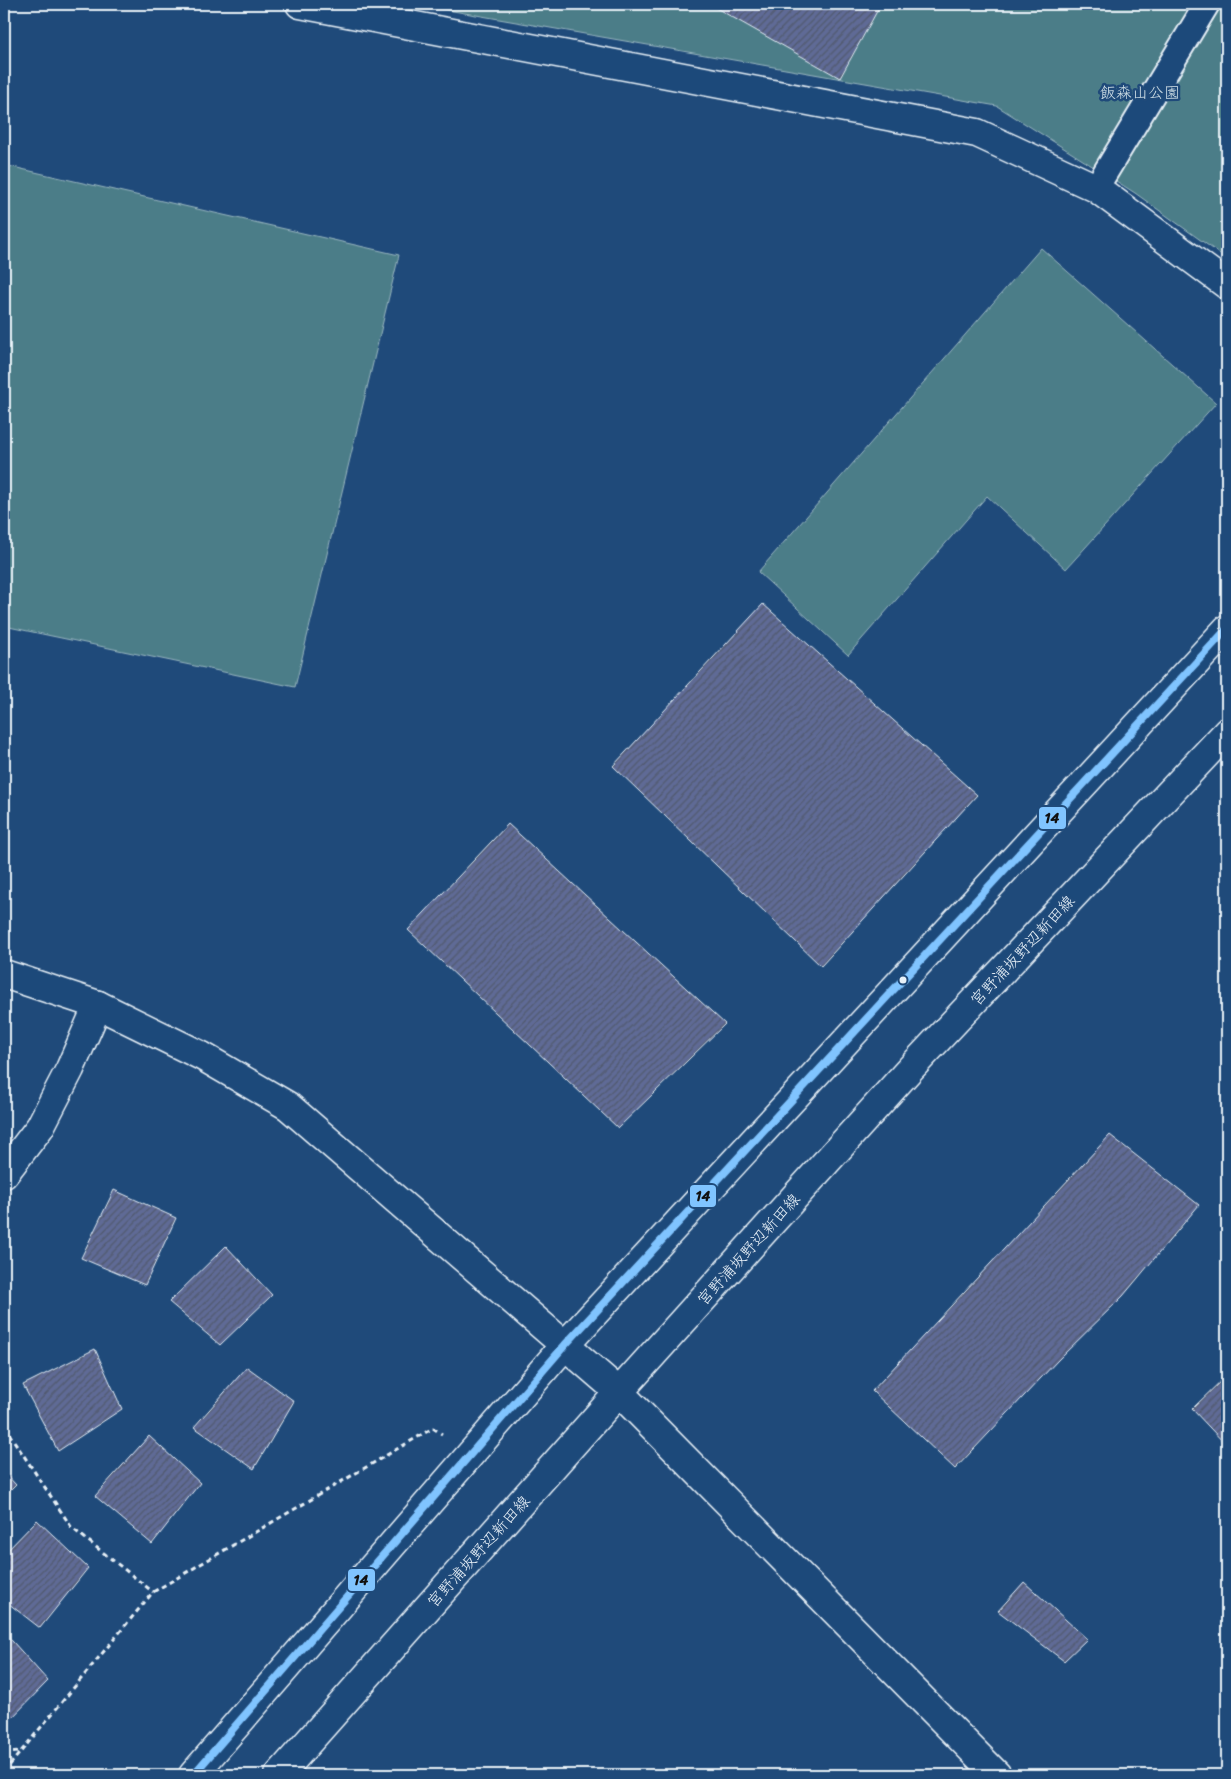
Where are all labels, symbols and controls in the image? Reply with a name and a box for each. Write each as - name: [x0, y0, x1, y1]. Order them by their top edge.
- park label: 飯森山公園: [1100, 78, 1180, 107]
- line badge: 14: [1038, 806, 1067, 830]
- text: 14: [1045, 806, 1060, 831]
- street label: 宮野浦坂野辺新田線: [963, 888, 1082, 1013]
- unlabelled marker: [898, 975, 908, 985]
- line badge: 14: [689, 1184, 717, 1208]
- text: 14: [696, 1184, 711, 1209]
- street label: 宮野浦坂野辺新田線: [689, 1186, 807, 1313]
- street label: 宮野浦坂野辺新田線: [419, 1488, 537, 1615]
- line badge: 14: [347, 1568, 376, 1592]
- text: 14: [354, 1568, 369, 1593]

